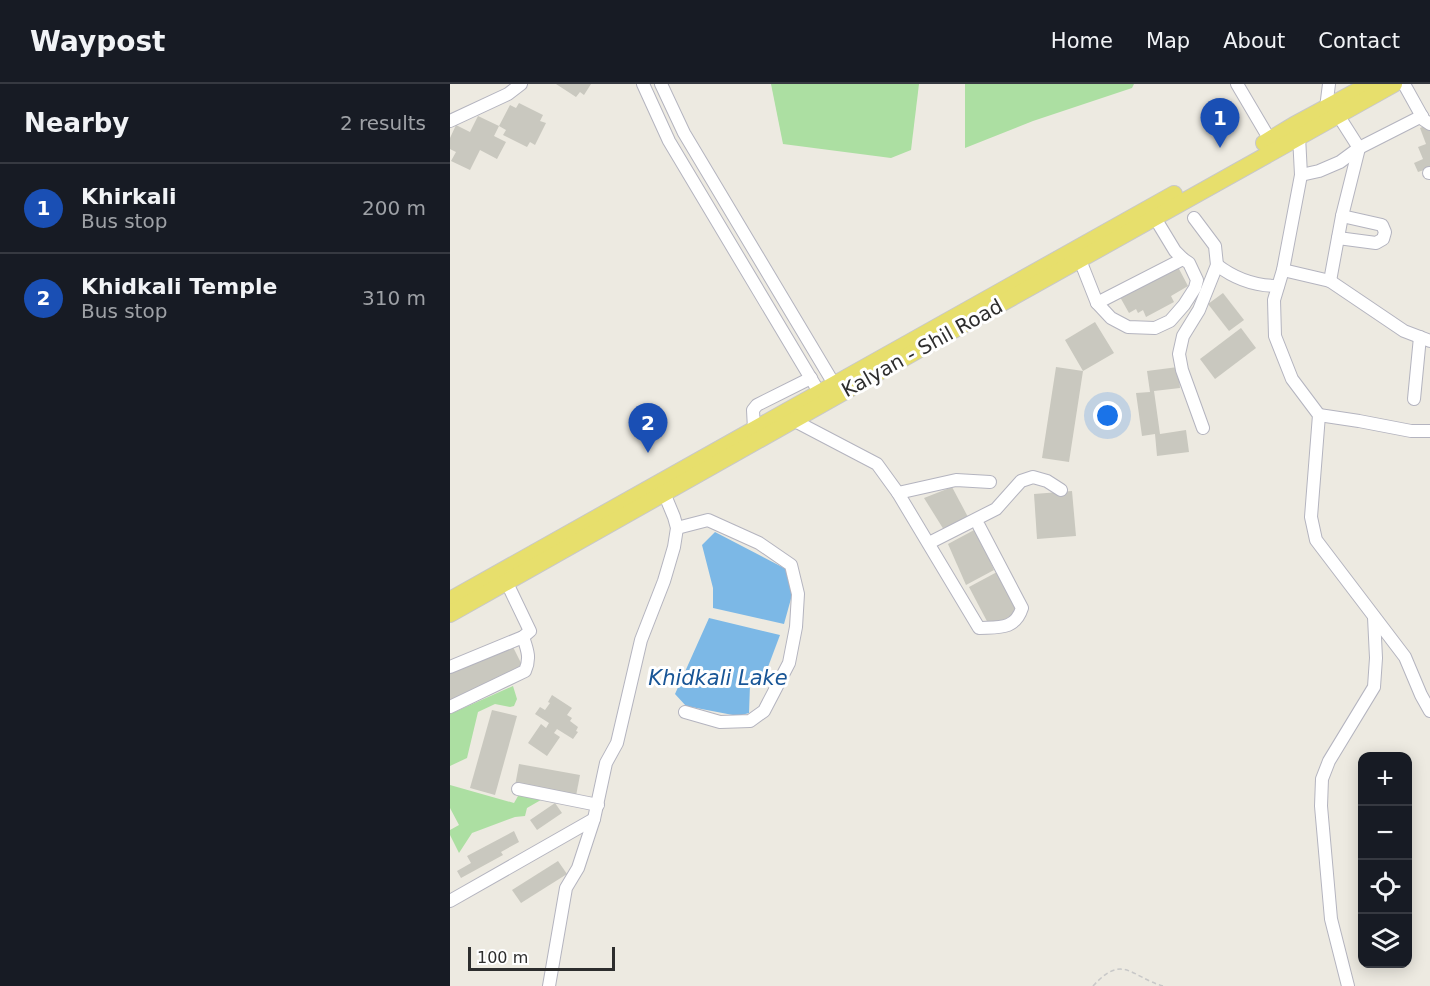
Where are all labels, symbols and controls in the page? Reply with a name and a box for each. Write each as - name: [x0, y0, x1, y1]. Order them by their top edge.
- text: Waypost: [30, 25, 166, 58]
- text: Home: [1051, 29, 1113, 53]
- text: Map: [1146, 29, 1190, 53]
- text: About: [1223, 29, 1285, 53]
- text: Contact: [1318, 29, 1400, 53]
- pin: 1: [1200, 98, 1240, 148]
- text: Nearby: [24, 108, 129, 138]
- text: 2 results: [340, 111, 426, 135]
- text: Khirkali: [81, 184, 177, 209]
- text: 1: [37, 196, 50, 220]
- text: 200 m: [362, 196, 426, 220]
- text: Bus stop: [81, 209, 167, 233]
- text: Khidkali Temple: [81, 274, 277, 299]
- text: 2: [37, 286, 50, 310]
- text: 310 m: [362, 286, 426, 310]
- street label: Kalyan - Shil Road: [837, 294, 1007, 402]
- text: Bus stop: [81, 299, 167, 323]
- your location: [1093, 401, 1122, 430]
- pin: 2: [628, 404, 668, 453]
- water label: Khidkali Lake: [648, 666, 788, 690]
- map controls: [1358, 752, 1412, 968]
- button: +: [1358, 752, 1412, 806]
- button: −: [1358, 806, 1412, 860]
- button: locate: [1358, 860, 1412, 914]
- button: layers: [1358, 914, 1412, 968]
- scale bar: [468, 944, 615, 972]
- text: 100 m: [477, 948, 528, 967]

